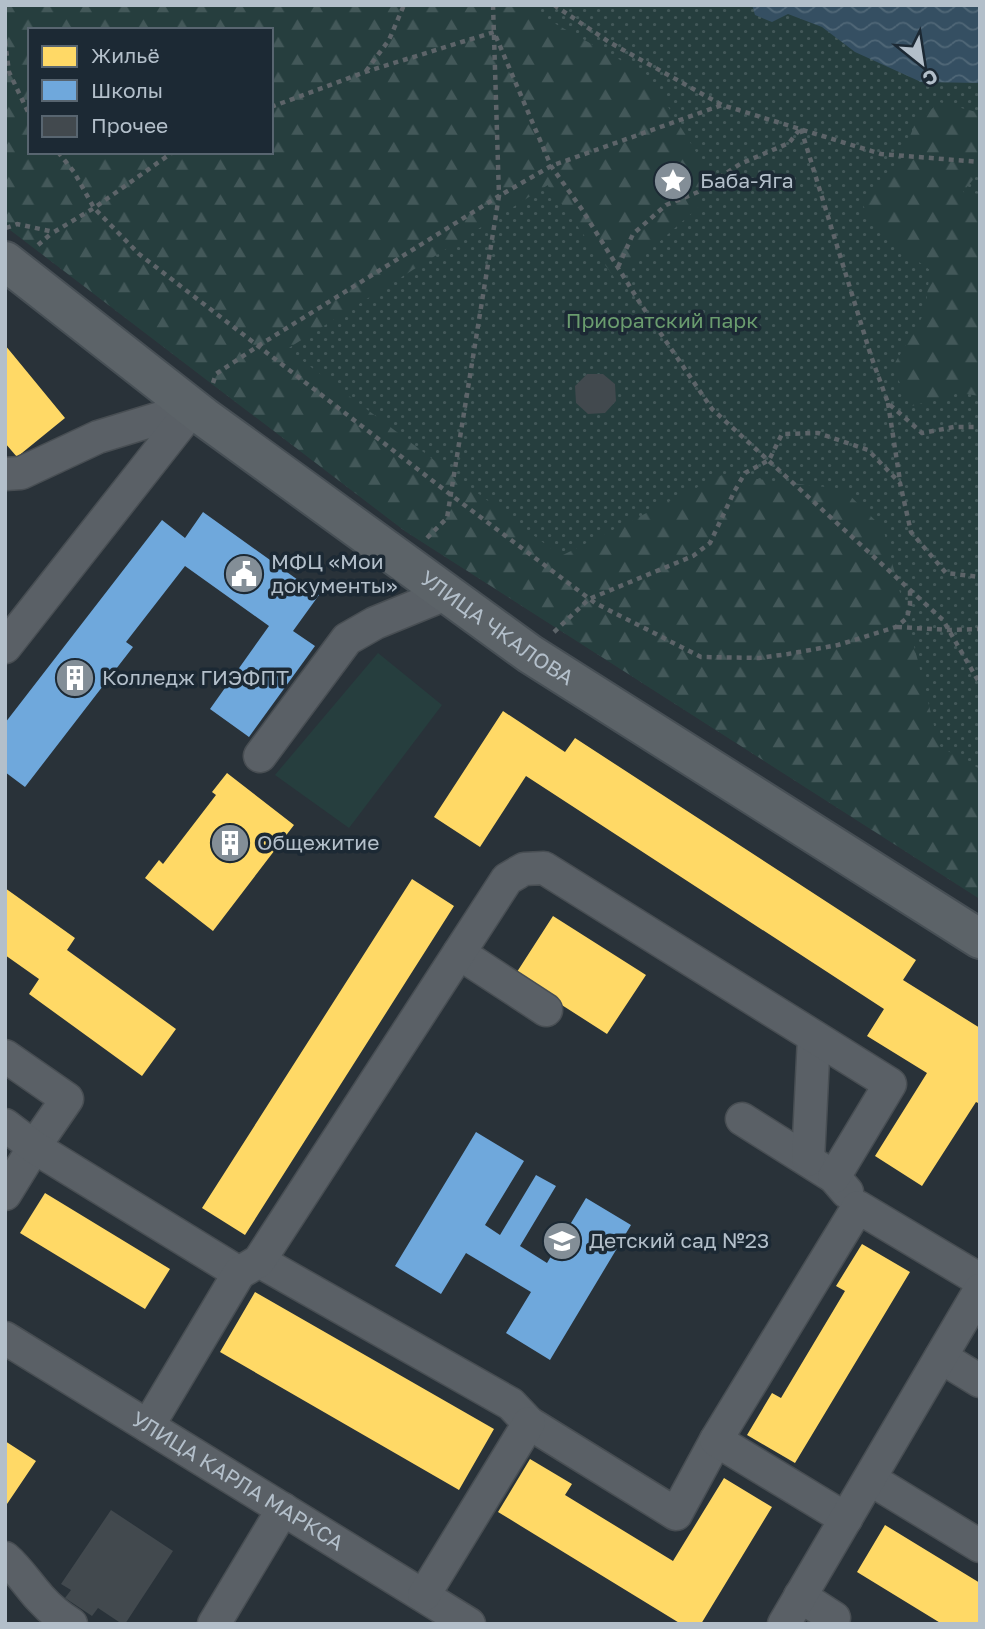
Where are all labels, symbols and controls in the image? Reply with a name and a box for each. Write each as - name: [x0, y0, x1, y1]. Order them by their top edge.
- legend: [28, 28, 273, 154]
- north arrow: [887, 28, 957, 98]
- text: Жильё: [91, 42, 160, 68]
- text: С: [919, 65, 942, 91]
- text: Школы: [91, 77, 163, 103]
- text: Прочее: [91, 112, 168, 138]
- place icon: Баба-Яга: [652, 160, 694, 202]
- place label: Баба-Яга: [700, 167, 794, 193]
- park label: Приоратский парк: [566, 307, 758, 333]
- place label: МФЦ «Мои документы»: [271, 548, 398, 598]
- public building icon: МФЦ «Мои документы»: [223, 553, 265, 595]
- street label: УЛИЦА ЧКАЛОВА: [416, 565, 579, 690]
- building icon: Колледж ГИЭФПТ: [54, 657, 96, 699]
- place label: Колледж ГИЭФПТ: [102, 664, 289, 690]
- building icon: Общежитие: [209, 822, 251, 864]
- place label: Общежитие: [257, 829, 379, 855]
- school or university icon: Детский сад №23: [541, 1220, 583, 1262]
- place label: Детский сад №23: [589, 1227, 769, 1253]
- street label: УЛИЦА КАРЛА МАРКСА: [127, 1405, 349, 1556]

